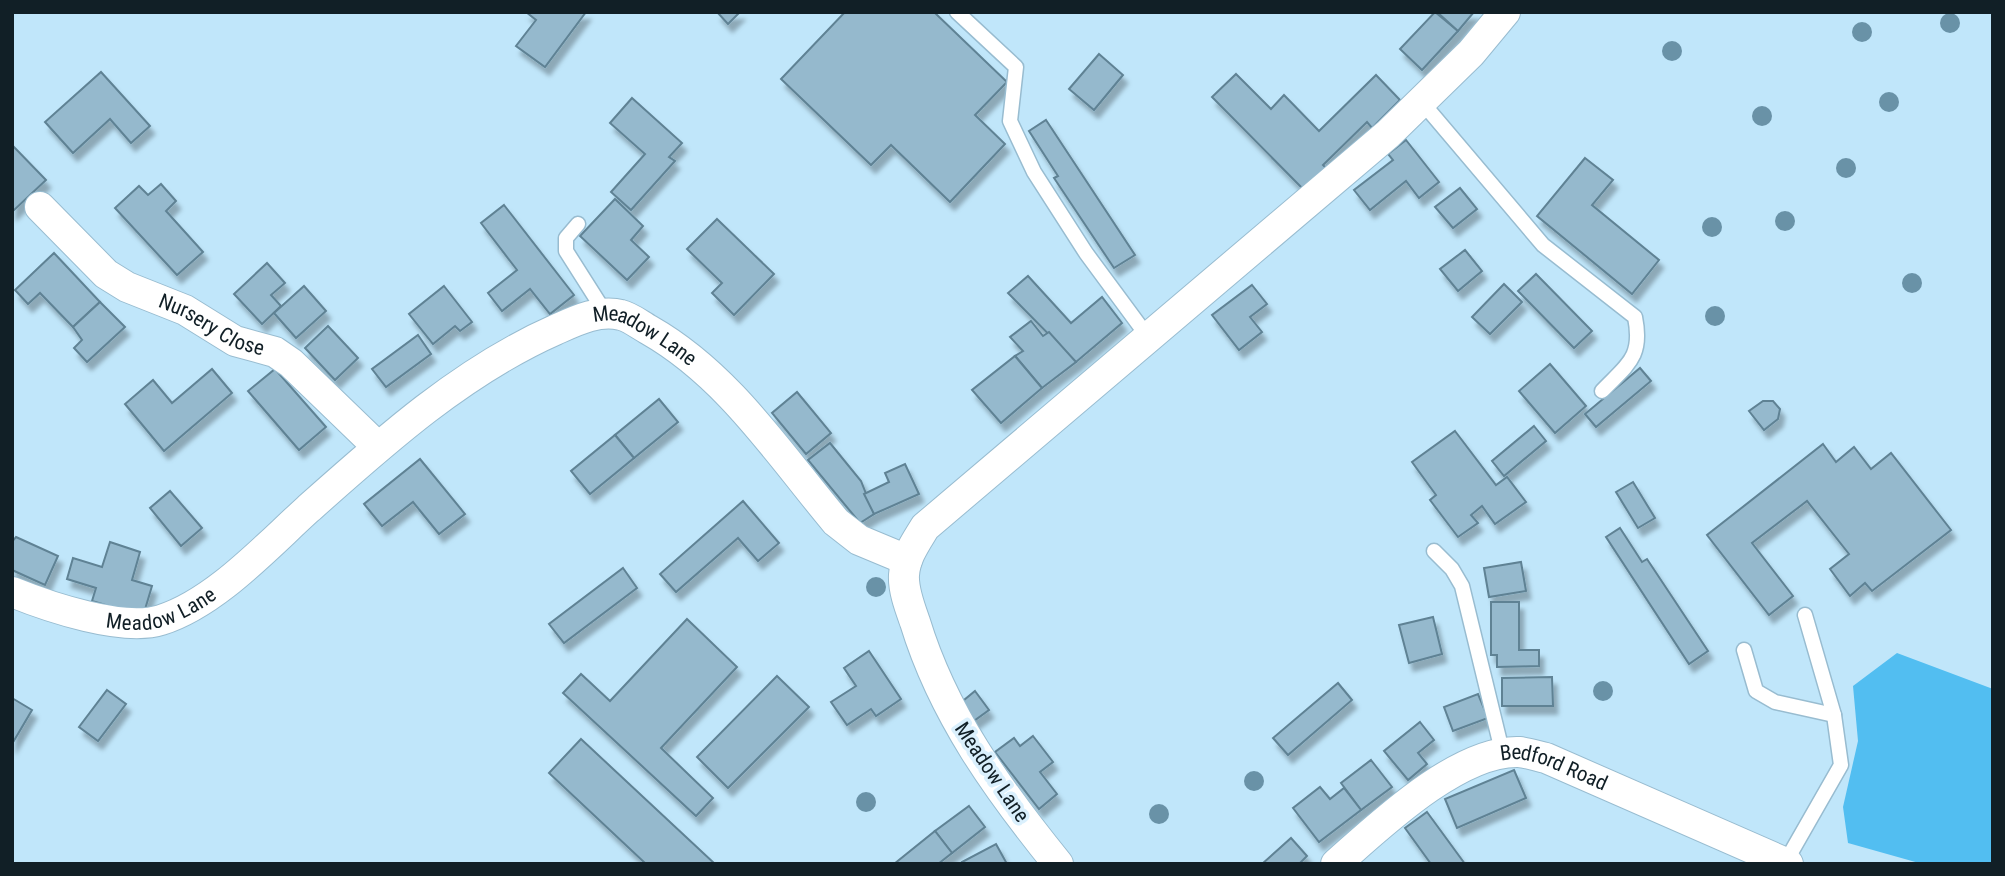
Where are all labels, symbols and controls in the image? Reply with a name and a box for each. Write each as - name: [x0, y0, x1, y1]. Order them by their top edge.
- street label: Nursery Close: [155, 289, 267, 361]
- street label: Meadow Lane: [591, 301, 702, 371]
- street label: Meadow Lane: [105, 582, 221, 635]
- street label: Meadow Lane: [950, 718, 1034, 827]
- street label: Bedford Road: [1498, 740, 1611, 795]

